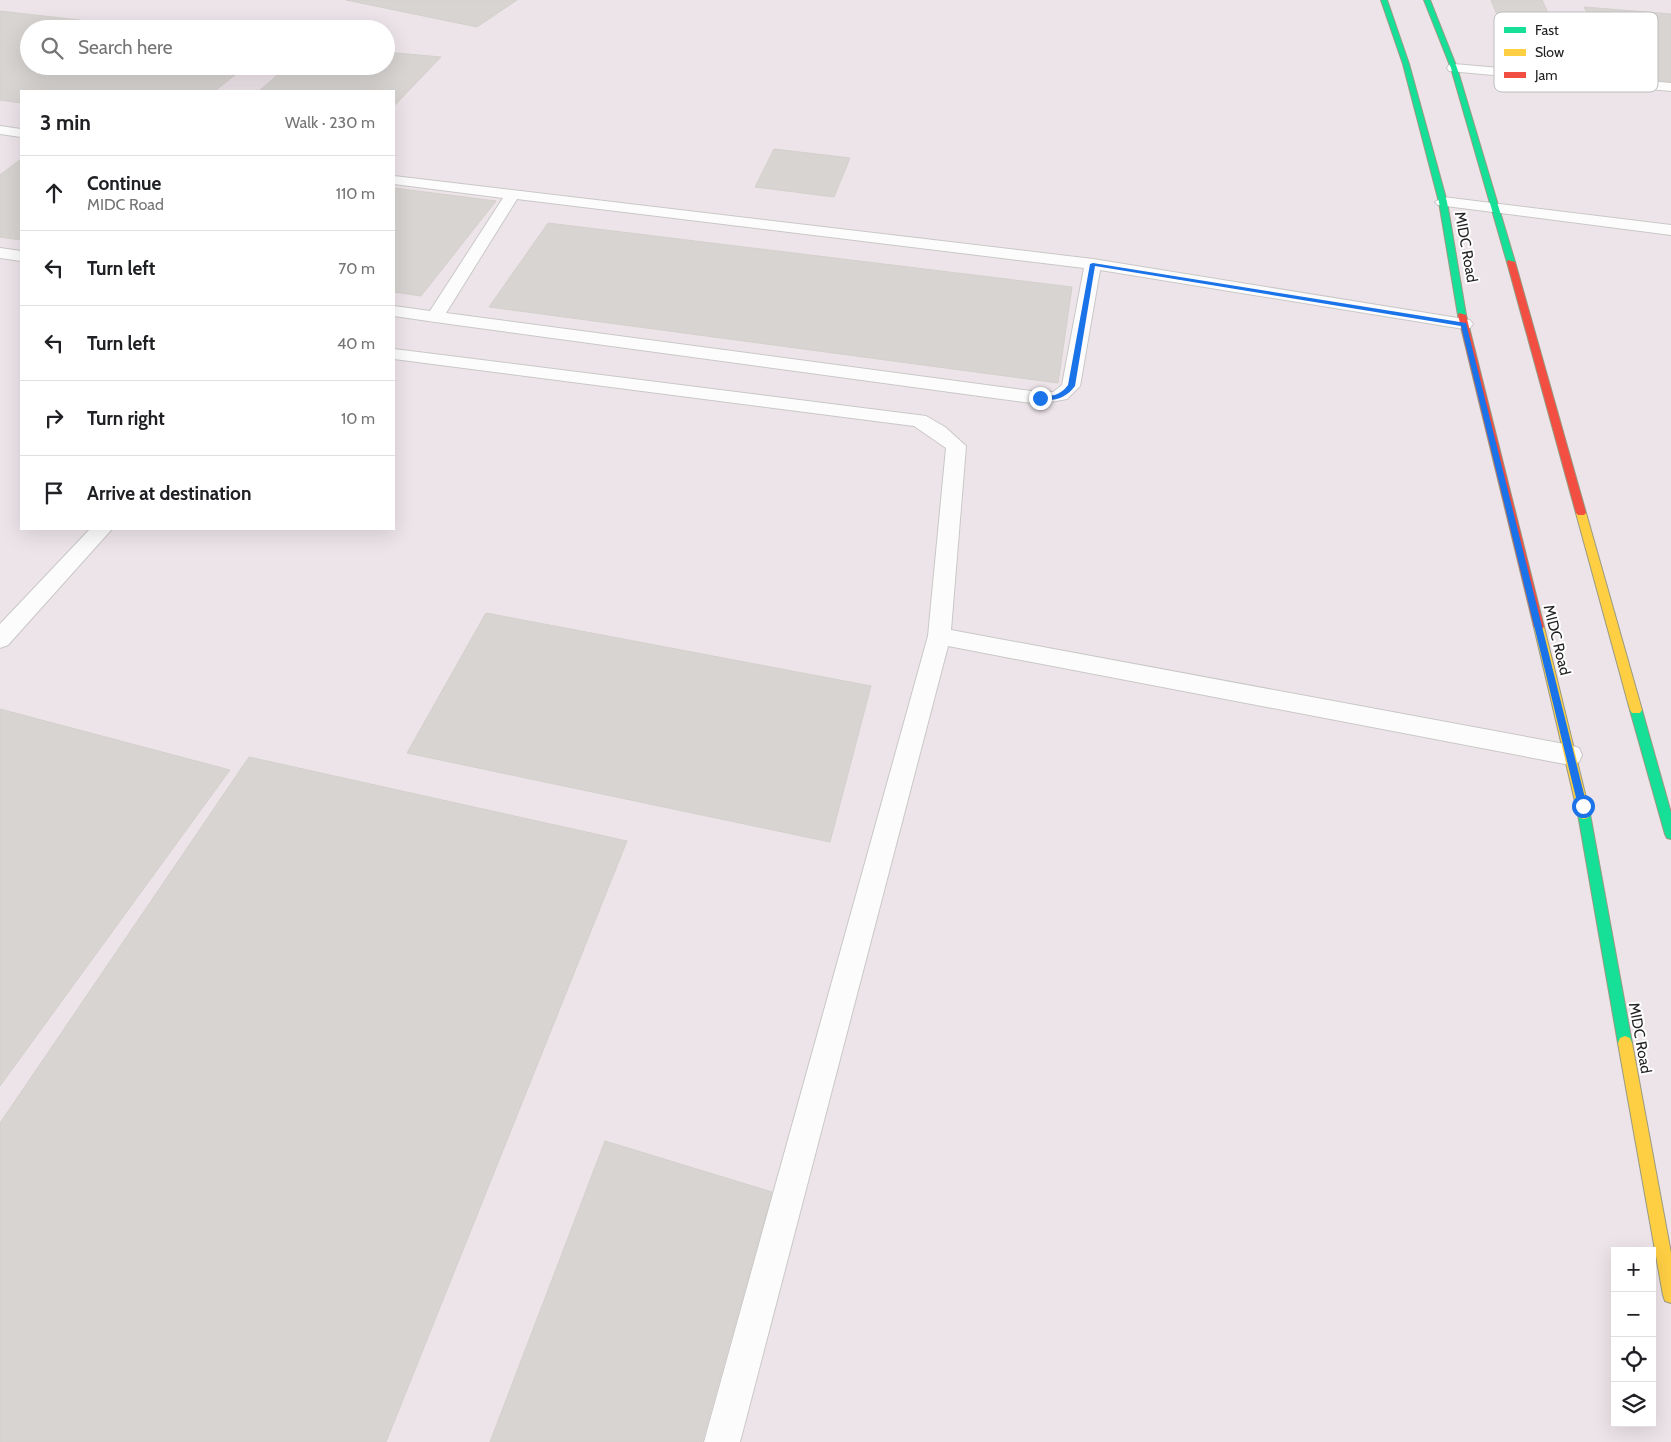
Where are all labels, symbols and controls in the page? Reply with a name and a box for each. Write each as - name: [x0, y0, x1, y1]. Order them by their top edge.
- legend: [1494, 12, 1658, 92]
- search box: [20, 20, 395, 75]
- text: Fast: [1535, 21, 1559, 39]
- icon: search: [38, 34, 66, 62]
- text: Search here: [78, 36, 172, 59]
- text: Slow: [1535, 43, 1564, 61]
- text: Jam: [1534, 66, 1557, 84]
- text: 3 min: [40, 110, 91, 135]
- text: Walk · 230 m: [285, 113, 375, 132]
- text: Continue: [87, 172, 161, 195]
- icon: ahead: [40, 179, 68, 207]
- text: 110 m: [336, 184, 375, 203]
- text: MIDC Road: [87, 195, 164, 214]
- street label: MIDC Road: [1451, 210, 1481, 284]
- icon: left: [40, 254, 68, 282]
- text: Turn left: [87, 257, 155, 280]
- text: 70 m: [338, 259, 375, 278]
- icon: left: [40, 329, 68, 357]
- text: Turn left: [87, 332, 155, 355]
- text: 40 m: [337, 334, 375, 353]
- route end: [1029, 387, 1052, 410]
- icon: right: [40, 404, 68, 432]
- text: Turn right: [87, 407, 165, 430]
- text: 10 m: [341, 409, 375, 428]
- icon: arrive: [40, 479, 68, 507]
- text: Arrive at destination: [87, 482, 251, 505]
- street label: MIDC Road: [1540, 603, 1574, 677]
- route start: [1572, 795, 1595, 818]
- street label: MIDC Road: [1625, 1001, 1655, 1075]
- map controls: [1611, 1247, 1656, 1427]
- button: +: [1611, 1247, 1656, 1292]
- button: −: [1611, 1292, 1656, 1337]
- button: locate: [1611, 1337, 1656, 1382]
- button: layers: [1611, 1382, 1656, 1427]

